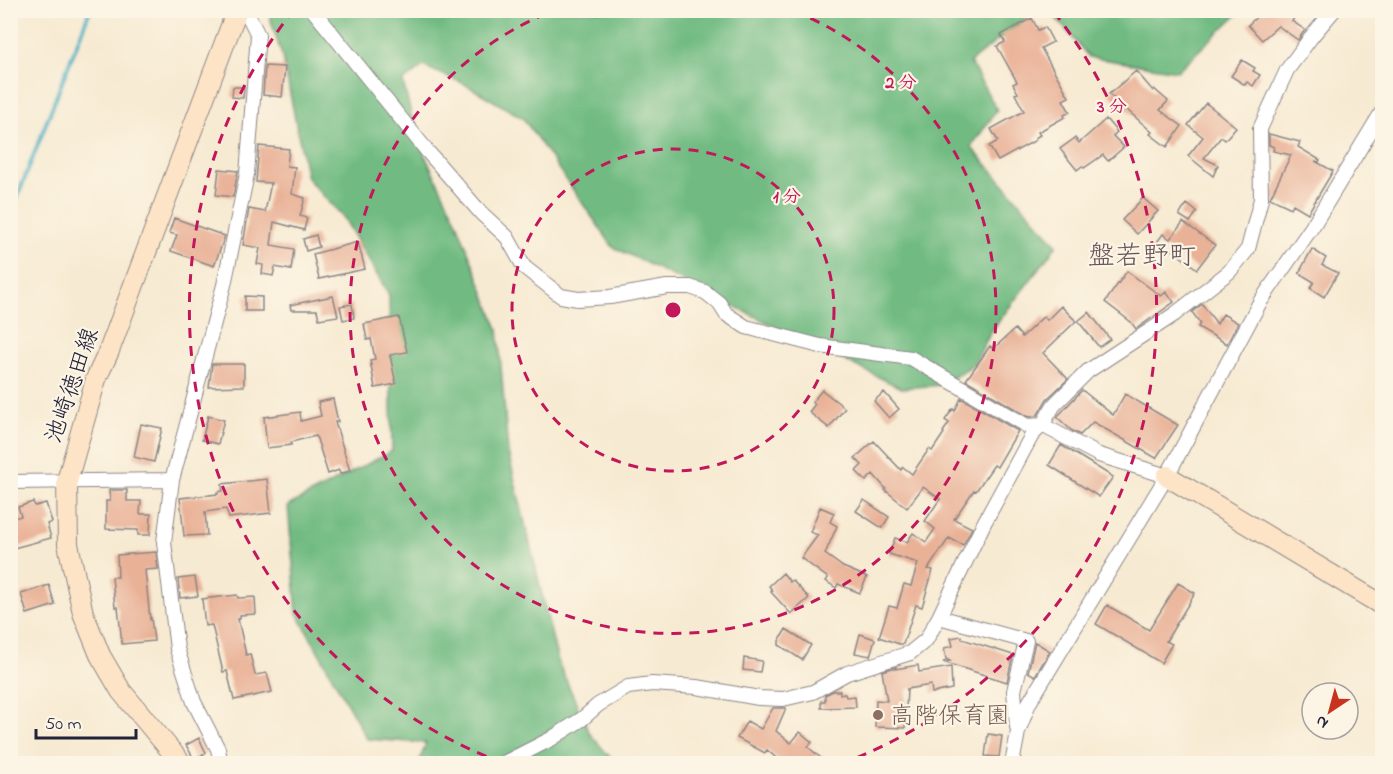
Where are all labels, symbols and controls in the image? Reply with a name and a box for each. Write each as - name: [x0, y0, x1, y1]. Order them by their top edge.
- text: 2 分: [884, 71, 917, 97]
- text: 3 分: [1096, 95, 1127, 121]
- text: 1 分: [773, 185, 801, 211]
- district label: 盤若野町: [1088, 238, 1196, 277]
- centre of rings: [663, 300, 683, 320]
- street label: 池崎徳田線: [37, 323, 109, 448]
- north arrow: [1300, 681, 1360, 741]
- place label: 高階保育園: [890, 700, 1010, 735]
- scale bar: [36, 702, 136, 740]
- marker: 高階保育園: [871, 708, 885, 722]
- text: N: [1311, 709, 1334, 734]
- text: 50 m: [45, 712, 82, 738]

